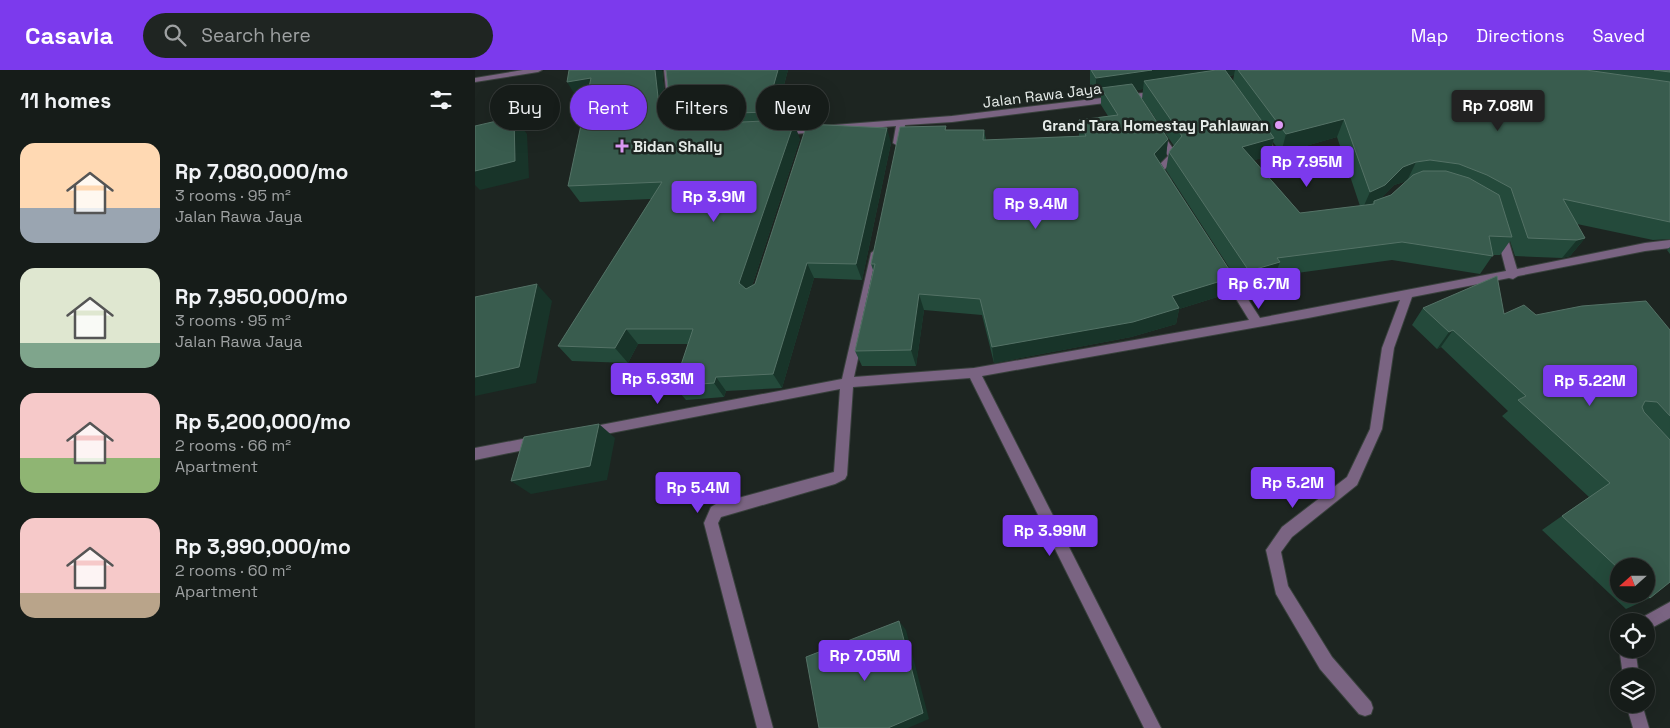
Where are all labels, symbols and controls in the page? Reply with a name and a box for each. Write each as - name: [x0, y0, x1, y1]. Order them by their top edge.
- search box: [143, 13, 493, 58]
- text: Casavia: [25, 20, 113, 51]
- icon: search: [161, 21, 189, 49]
- text: Search here: [201, 23, 311, 48]
- text: Map: [1411, 24, 1448, 47]
- text: Directions: [1476, 24, 1565, 47]
- text: Saved: [1593, 24, 1645, 47]
- street label: Jalan Rawa Jaya: [981, 78, 1103, 112]
- chip: Buy: [490, 85, 560, 130]
- chip: Rent: [570, 85, 647, 130]
- chip: Filters: [657, 85, 746, 130]
- chip: New: [756, 85, 829, 130]
- icon: filters: [427, 86, 455, 114]
- text: 11 homes: [20, 87, 111, 114]
- pin: Rp 7.08M: [1446, 90, 1550, 132]
- text: Rp 7.08M: [1463, 95, 1533, 116]
- place label: Grand Tara Homestay Pahlawan: [1042, 116, 1269, 135]
- marker: Grand Tara Homestay Pahlawan: [1273, 119, 1285, 131]
- place label: Bidan Shally: [633, 137, 722, 156]
- marker: Bidan Shally: [615, 139, 629, 153]
- pin: Rp 7.95M: [1255, 146, 1359, 188]
- text: Rp 7.95M: [1272, 151, 1342, 172]
- text: Rp 7,080,000/mo: [175, 158, 348, 185]
- icon: home: [60, 163, 120, 223]
- pin: Rp 3.9M: [668, 180, 760, 223]
- text: 3 rooms · 95 m²: [175, 185, 291, 206]
- text: Rp 3.9M: [683, 186, 745, 207]
- pin: Rp 9.4M: [990, 188, 1082, 230]
- text: Rp 9.4M: [1004, 193, 1068, 214]
- text: Jalan Rawa Jaya: [175, 206, 303, 227]
- pin: Rp 6.7M: [1213, 268, 1305, 310]
- text: Rp 6.7M: [1228, 273, 1290, 294]
- text: Rp 7,950,000/mo: [175, 283, 348, 310]
- icon: home: [60, 288, 120, 348]
- text: 3 rooms · 95 m²: [175, 310, 291, 331]
- text: Jalan Rawa Jaya: [175, 331, 303, 352]
- pin: Rp 5.93M: [606, 362, 710, 405]
- pin: Rp 5.22M: [1538, 364, 1642, 407]
- text: Rp 5.93M: [622, 368, 694, 389]
- text: Rp 5.22M: [1554, 370, 1626, 391]
- text: Rp 5,200,000/mo: [175, 408, 351, 435]
- icon: home: [60, 413, 120, 473]
- text: 2 rooms · 66 m²: [175, 435, 291, 456]
- text: Apartment: [175, 456, 258, 477]
- pin: Rp 5.2M: [1247, 466, 1339, 509]
- pin: Rp 5.4M: [652, 472, 744, 514]
- text: Rp 5.2M: [1262, 472, 1324, 493]
- text: Rp 5.4M: [666, 477, 730, 498]
- pin: Rp 3.99M: [998, 514, 1102, 557]
- text: Rp 3.99M: [1014, 520, 1086, 541]
- text: Rp 3,990,000/mo: [175, 533, 351, 560]
- icon: home: [60, 538, 120, 598]
- north arrow: [1610, 558, 1655, 602]
- map controls: [1610, 558, 1655, 713]
- text: 2 rooms · 60 m²: [175, 560, 291, 581]
- text: Apartment: [175, 581, 258, 602]
- button: locate: [1610, 613, 1655, 658]
- pin: Rp 7.05M: [813, 640, 917, 682]
- text: Rp 7.05M: [830, 645, 900, 666]
- button: layers: [1610, 668, 1655, 713]

